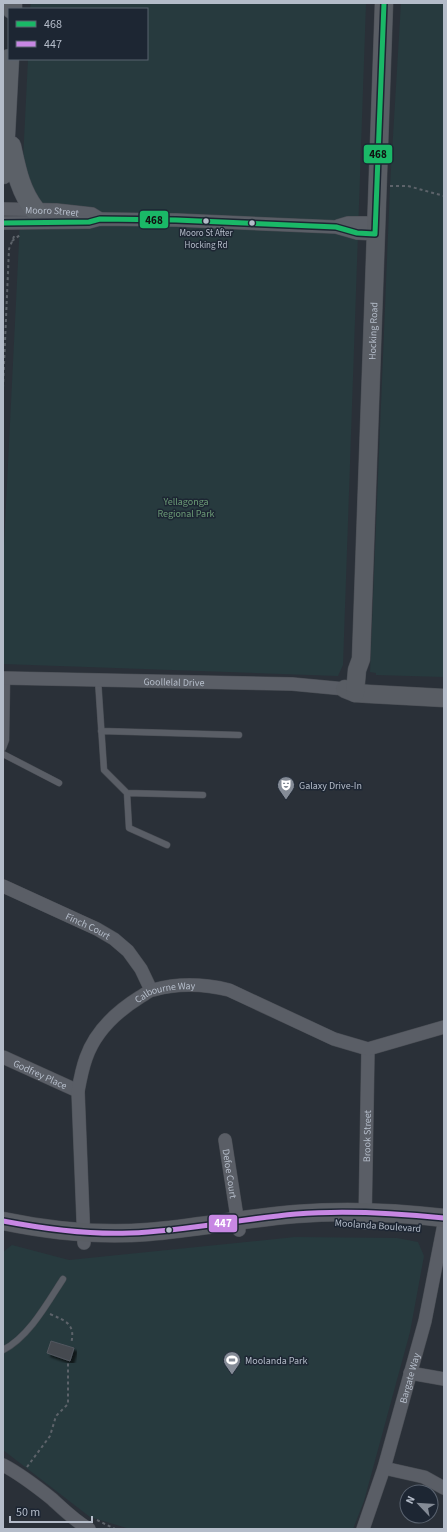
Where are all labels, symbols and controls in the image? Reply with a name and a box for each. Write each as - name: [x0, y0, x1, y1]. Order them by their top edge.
- legend: [8, 8, 148, 60]
- text: 468: [44, 16, 62, 33]
- text: 447: [44, 36, 62, 53]
- line badge: 468: [363, 144, 393, 164]
- text: 468: [369, 147, 387, 162]
- street label: Mooro Street: [25, 203, 80, 221]
- line badge: 468: [139, 210, 169, 229]
- text: 468: [145, 213, 163, 228]
- marker: Mooro St After Hocking Rd: [201, 216, 211, 226]
- unlabelled marker: [247, 218, 257, 228]
- place label: Mooro St After Hocking Rd: [179, 227, 233, 252]
- street label: Hocking Road: [365, 302, 382, 360]
- park label: Yellagonga Regional Park: [157, 495, 215, 521]
- street label: Goollelal Drive: [143, 675, 205, 690]
- theatre icon: Galaxy Drive-In: [276, 775, 296, 800]
- place label: Galaxy Drive-In: [299, 779, 362, 793]
- street label: Finch Court: [63, 910, 113, 944]
- street label: Calbourne Way: [132, 979, 196, 1007]
- street label: Godfrey Place: [11, 1057, 69, 1093]
- street label: Brook Street: [360, 1109, 375, 1162]
- street label: Defoe Court: [218, 1148, 240, 1200]
- line badge: 447: [208, 1214, 238, 1233]
- text: 447: [214, 1216, 232, 1231]
- street label: Moolanda Boulevard: [334, 1216, 422, 1236]
- unlabelled marker: [164, 1225, 174, 1235]
- sports icon: Moolanda Park: [222, 1350, 242, 1375]
- street label: Bargate Way: [396, 1351, 424, 1405]
- place label: Moolanda Park: [245, 1354, 308, 1368]
- north arrow: [399, 1484, 439, 1524]
- text: N: [402, 1493, 419, 1506]
- scale bar: [10, 1498, 92, 1524]
- text: 50 m: [16, 1504, 40, 1521]

